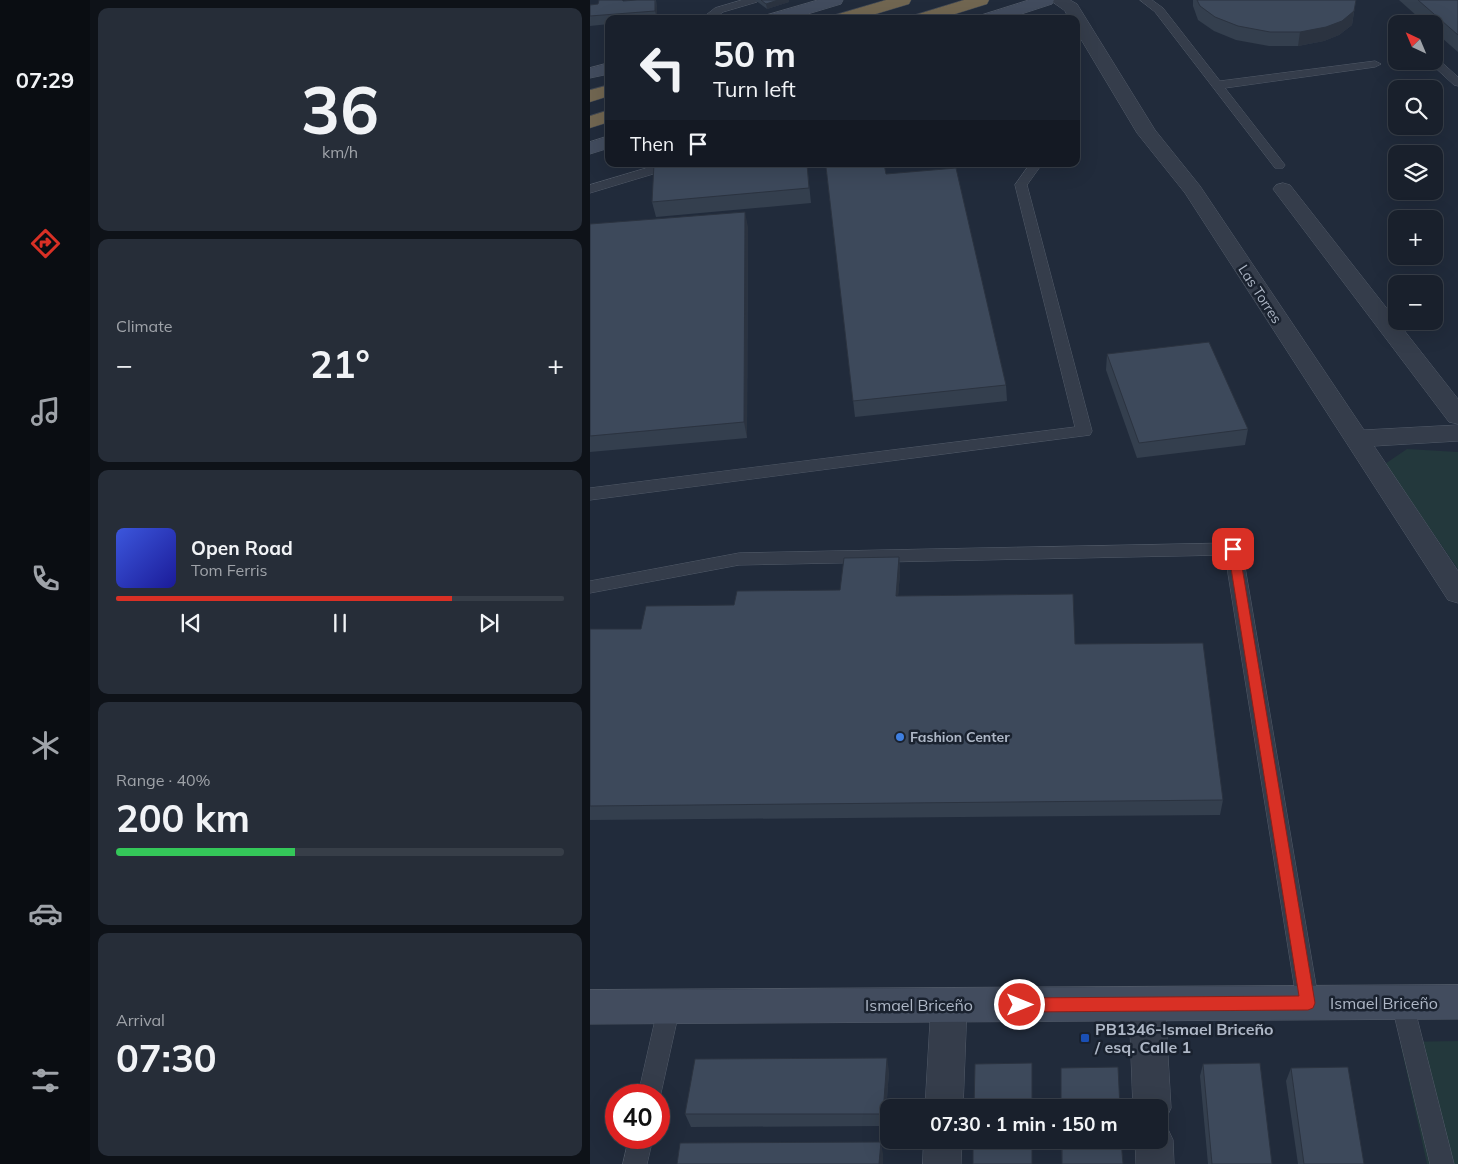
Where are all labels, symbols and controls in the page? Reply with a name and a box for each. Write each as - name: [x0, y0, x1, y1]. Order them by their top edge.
- north arrow: [1388, 15, 1442, 70]
- map controls: [1388, 15, 1443, 330]
- text: 50 m: [713, 32, 796, 76]
- icon: left: [630, 35, 695, 100]
- text: 07:29: [16, 66, 74, 94]
- text: 36: [301, 69, 379, 150]
- text: Turn left: [713, 75, 796, 103]
- button: search: [1388, 80, 1443, 135]
- icon: arrive: [684, 130, 712, 158]
- text: Then: [630, 132, 674, 156]
- text: km/h: [322, 142, 358, 162]
- button: layers: [1388, 145, 1443, 200]
- button: +: [1388, 210, 1443, 265]
- icon: directions: [28, 226, 63, 261]
- street label: Las Torres: [1234, 261, 1286, 327]
- button: −: [1388, 275, 1443, 330]
- text: Climate: [116, 316, 172, 336]
- text: 21°: [310, 340, 370, 388]
- text: −: [116, 347, 133, 382]
- text: +: [547, 347, 564, 382]
- icon: music: [28, 394, 63, 429]
- pin: [1212, 528, 1254, 570]
- icon: arrive: [1219, 535, 1247, 563]
- text: Open Road: [191, 536, 293, 560]
- text: Tom Ferris: [191, 560, 268, 580]
- icon: phone: [28, 561, 63, 596]
- icon: previous: [177, 609, 205, 637]
- icon: pause: [326, 609, 354, 637]
- icon: next: [475, 609, 503, 637]
- icon: climate: [28, 728, 63, 763]
- place label: Fashion Center: [910, 728, 1010, 746]
- marker: Fashion Center: [894, 731, 906, 743]
- text: Range · 40%: [116, 770, 211, 790]
- text: 200 km: [116, 794, 250, 842]
- icon: car: [28, 896, 63, 931]
- position arrow: [993, 978, 1045, 1030]
- street label: Ismael Briceño: [1330, 993, 1438, 1013]
- street label: Ismael Briceño: [865, 995, 973, 1015]
- text: Arrival: [116, 1010, 165, 1030]
- place label: PB1346-Ismael Briceño / esq. Calle 1: [1094, 1019, 1274, 1057]
- marker: PB1346-Ismael Briceño / esq. Calle 1: [1079, 1032, 1091, 1044]
- text: 07:30: [116, 1034, 217, 1082]
- icon: filters: [28, 1063, 63, 1098]
- speed limit sign: 40: [605, 1084, 670, 1149]
- text: 07:30 · 1 min · 150 m: [930, 1112, 1118, 1136]

